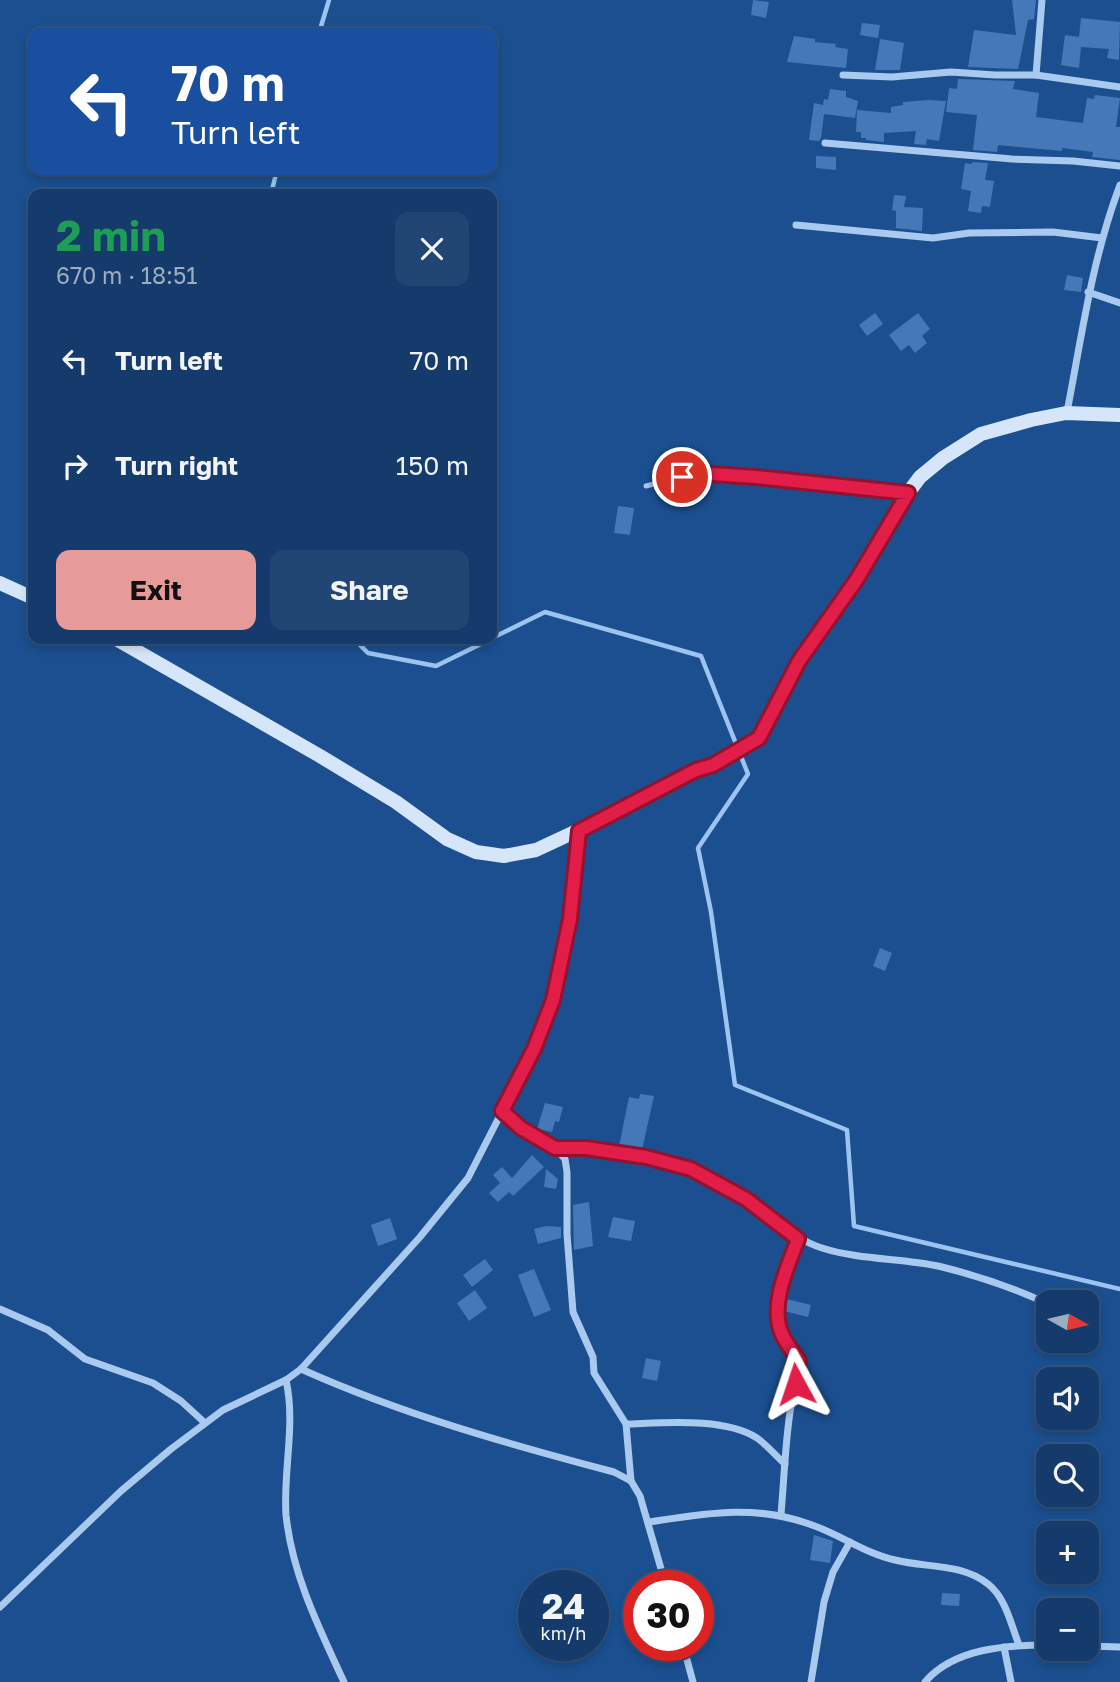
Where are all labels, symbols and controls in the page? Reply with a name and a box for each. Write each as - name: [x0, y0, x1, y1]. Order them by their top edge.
- text: 70 m: [171, 53, 285, 112]
- icon: left: [56, 56, 147, 147]
- text: Turn left: [171, 113, 300, 151]
- text: 2 min: [56, 210, 166, 260]
- button: close: [395, 212, 469, 286]
- text: 670 m · 18:51: [56, 261, 197, 289]
- icon: left: [56, 342, 94, 380]
- text: Turn left: [115, 345, 223, 376]
- text: 70 m: [410, 345, 469, 376]
- icon: right: [56, 447, 94, 485]
- pin: [652, 447, 712, 507]
- text: Turn right: [115, 450, 238, 481]
- text: 150 m: [396, 450, 469, 481]
- icon: arrive: [663, 458, 701, 496]
- button: Exit: [56, 550, 256, 630]
- button: Share: [270, 550, 469, 630]
- north arrow: [1036, 1290, 1099, 1353]
- map controls: [1036, 1290, 1099, 1661]
- position arrow: [759, 1347, 833, 1421]
- button: sound: [1036, 1367, 1099, 1430]
- button: search: [1036, 1444, 1099, 1507]
- button: +: [1036, 1521, 1099, 1584]
- speed limit sign: 30: [623, 1570, 714, 1661]
- text: 24: [542, 1585, 585, 1627]
- button: −: [1036, 1598, 1099, 1661]
- text: km/h: [541, 1622, 586, 1644]

